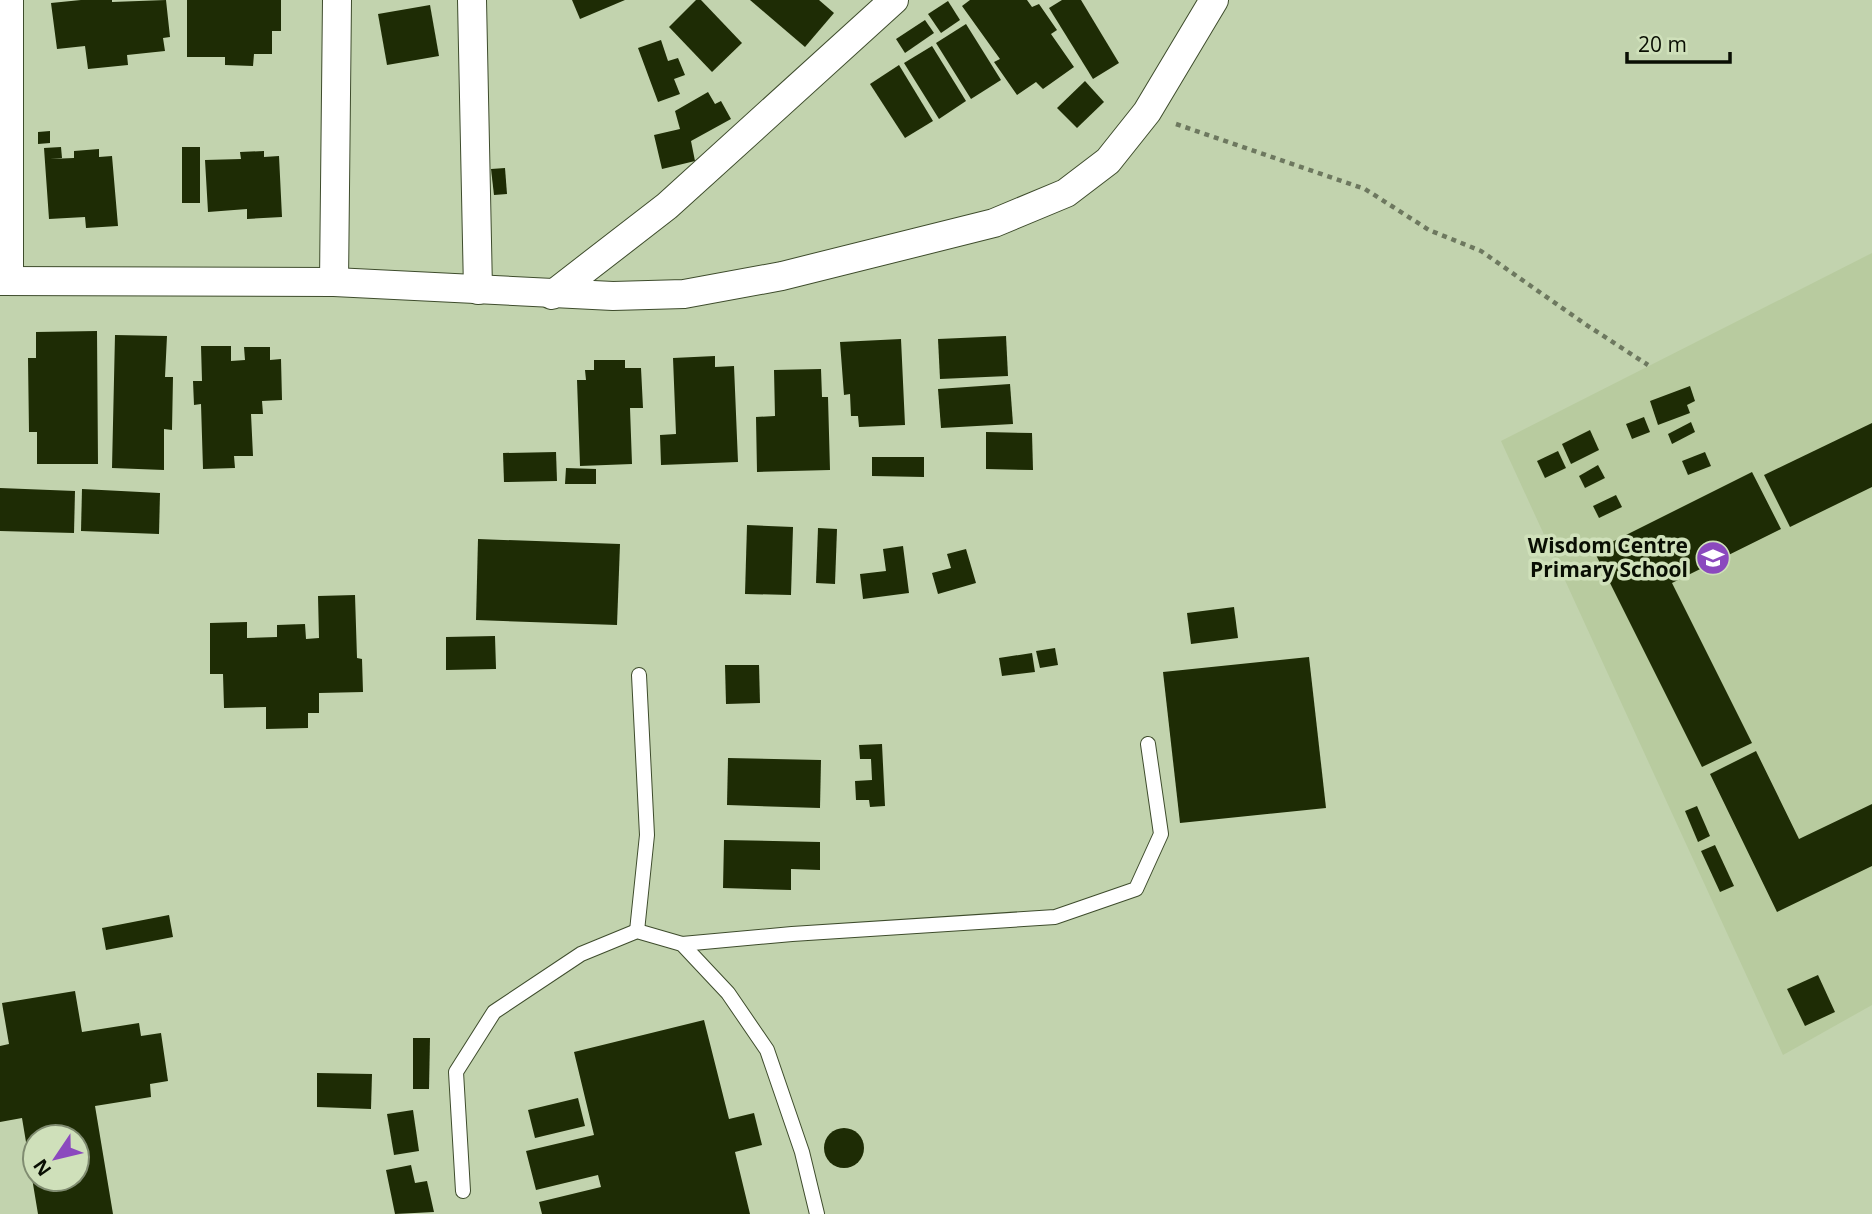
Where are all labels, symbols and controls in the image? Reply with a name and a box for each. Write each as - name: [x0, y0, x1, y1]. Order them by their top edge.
- scale bar: [1627, 21, 1730, 65]
- text: 20 m: [1638, 30, 1687, 58]
- place label: Wisdom Centre Primary School: [1528, 531, 1688, 583]
- school or university icon: Wisdom Centre Primary School: [1694, 539, 1732, 577]
- north arrow: [21, 1123, 91, 1193]
- text: N: [27, 1154, 57, 1182]

